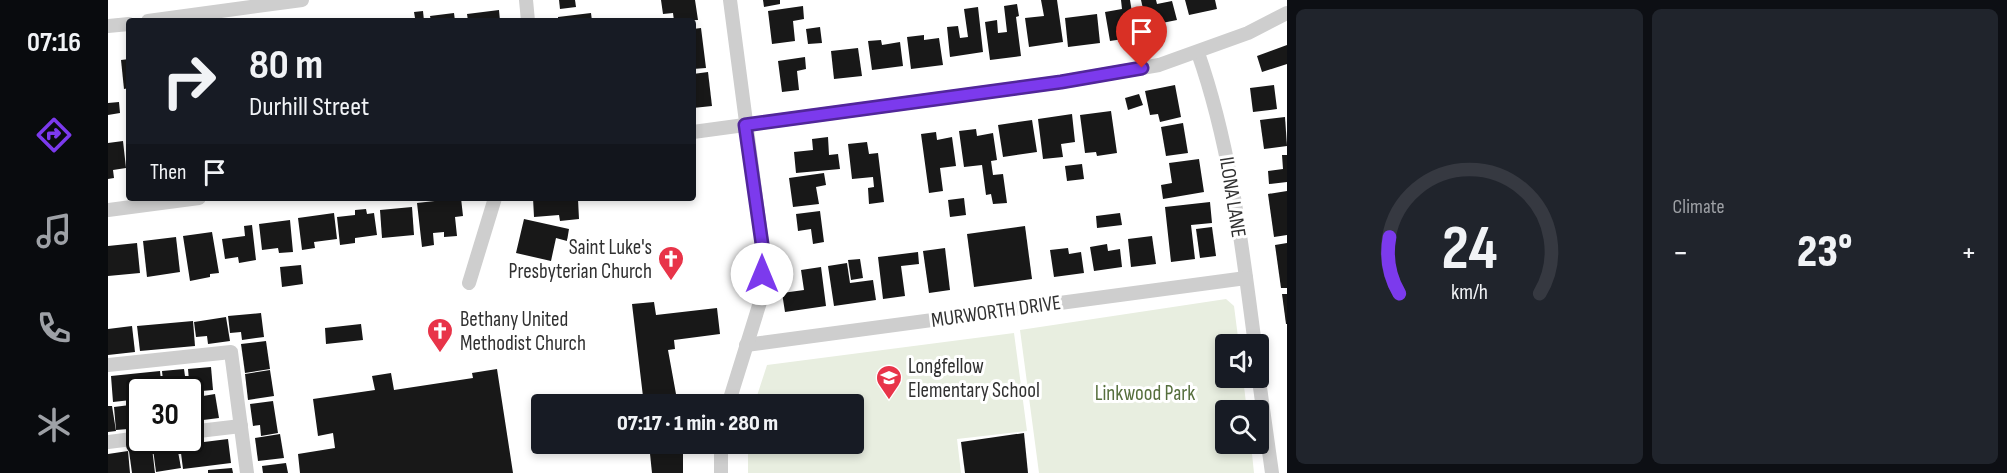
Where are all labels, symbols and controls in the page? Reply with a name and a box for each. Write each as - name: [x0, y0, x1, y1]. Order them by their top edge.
- pin: [1116, 6, 1167, 68]
- icon: arrive: [1125, 15, 1158, 48]
- text: 07:16: [27, 27, 81, 59]
- text: 80 m: [249, 40, 323, 91]
- icon: right: [150, 42, 228, 120]
- text: Durhill Street: [249, 91, 369, 123]
- icon: directions: [33, 114, 75, 156]
- street label: ILONA LANE: [1214, 155, 1251, 239]
- icon: arrive: [198, 156, 231, 189]
- text: Then: [150, 159, 186, 186]
- text: Climate: [1673, 195, 1725, 219]
- icon: music: [33, 210, 75, 252]
- text: 24: [1441, 212, 1497, 287]
- text: 23°: [1797, 225, 1852, 280]
- text: −: [1673, 233, 1689, 273]
- text: +: [1961, 233, 1977, 273]
- place label: Saint Luke's Presbyterian Church: [509, 235, 652, 284]
- position arrow: [730, 242, 794, 306]
- church icon: Saint Luke's Presbyterian Church: [656, 244, 686, 282]
- text: km/h: [1451, 280, 1488, 305]
- street label: MURWORTH DRIVE: [930, 290, 1062, 333]
- icon: phone: [33, 307, 75, 349]
- place label: Bethany United Methodist Church: [460, 307, 586, 356]
- church icon: Bethany United Methodist Church: [425, 316, 455, 354]
- map controls: [1215, 334, 1269, 454]
- button: sound: [1215, 334, 1269, 388]
- place label: Longfellow Elementary School: [908, 354, 1040, 403]
- school or university icon: Longfellow Elementary School: [874, 363, 904, 401]
- speed limit sign: 30: [126, 376, 204, 454]
- park label: Linkwood Park: [1095, 381, 1195, 406]
- button: search: [1215, 400, 1269, 454]
- icon: climate: [33, 404, 75, 446]
- text: 07:17 · 1 min · 280 m: [617, 410, 778, 437]

